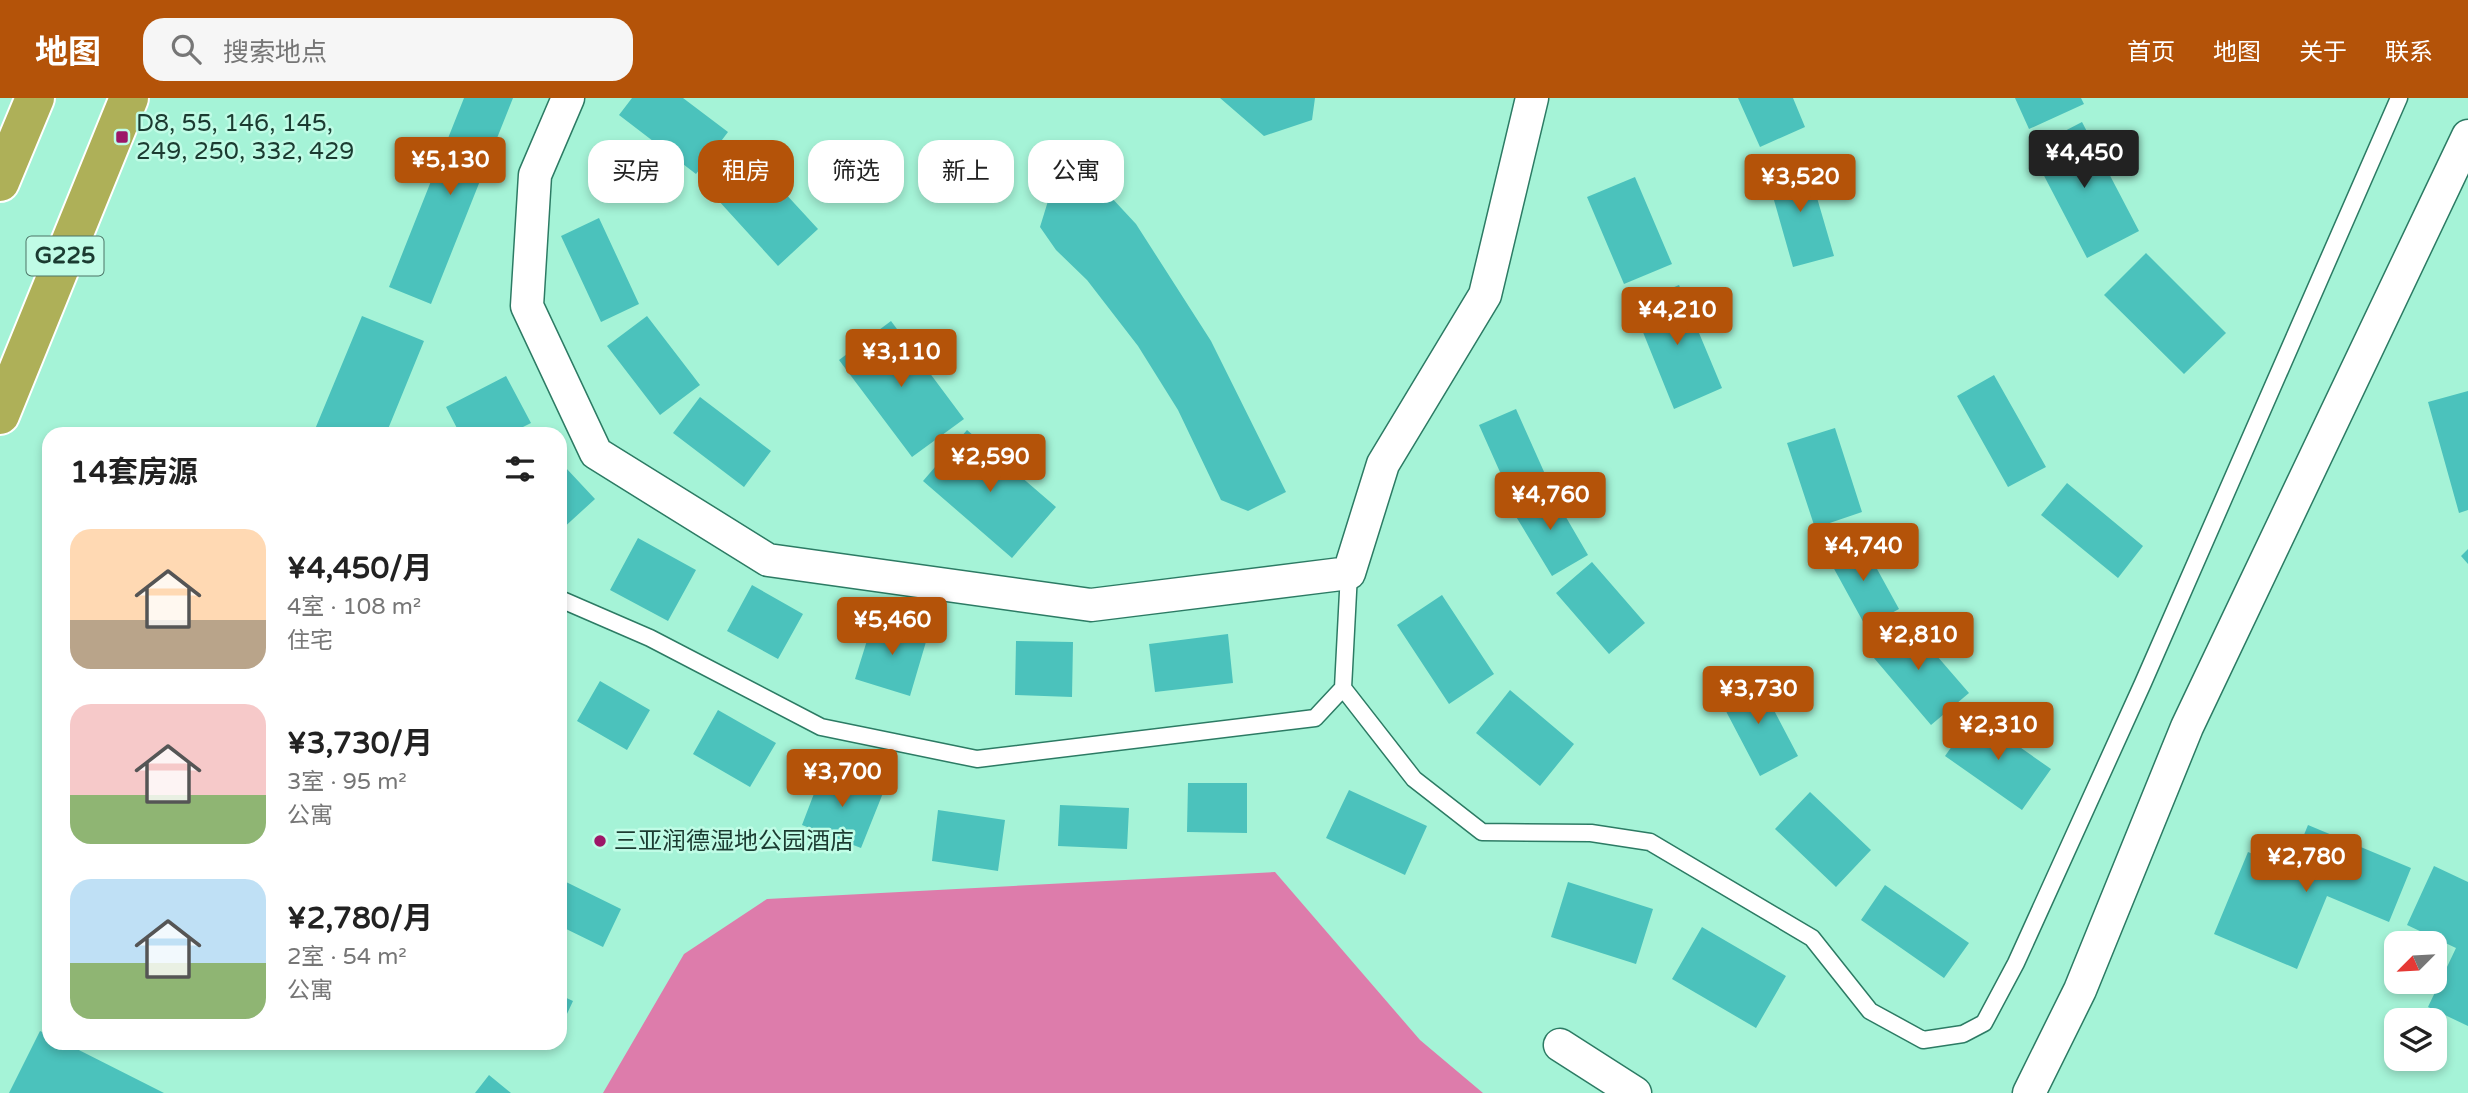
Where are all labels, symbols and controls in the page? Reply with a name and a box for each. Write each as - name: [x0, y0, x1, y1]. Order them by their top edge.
- search box: [143, 18, 633, 81]
- icon: search: [167, 30, 205, 68]
- text: 地图: [35, 33, 101, 72]
- text: 搜索地点: [223, 37, 327, 68]
- text: 首页: [2127, 38, 2175, 67]
- text: 地图: [2213, 38, 2261, 67]
- text: 关于: [2299, 38, 2347, 67]
- text: 联系: [2385, 38, 2433, 67]
- place label: D8, 55, 146, 145, 249, 250, 332, 429: [136, 109, 354, 166]
- marker: D8, 55, 146, 145, 249, 250, 332, 429: [114, 129, 130, 145]
- pin: ¥4,450: [2027, 130, 2141, 190]
- pin: ¥5,130: [393, 138, 507, 197]
- text: ¥4,450: [2045, 139, 2123, 167]
- chip: 买房: [588, 140, 684, 203]
- chip: 租房: [698, 140, 794, 203]
- chip: 筛选: [808, 140, 904, 203]
- chip: 新上: [918, 140, 1014, 203]
- chip: 公寓: [1028, 140, 1124, 203]
- text: ¥5,130: [411, 146, 489, 174]
- pin: ¥3,520: [1743, 155, 1857, 214]
- text: ¥3,520: [1761, 163, 1839, 191]
- road number: G225: [27, 237, 104, 276]
- pin: ¥4,210: [1620, 288, 1734, 347]
- text: ¥4,210: [1638, 296, 1716, 324]
- pin: ¥3,110: [844, 330, 958, 389]
- text: ¥3,110: [862, 338, 940, 366]
- pin: ¥2,590: [933, 434, 1047, 494]
- text: ¥2,590: [951, 443, 1029, 471]
- icon: filters: [501, 450, 539, 488]
- text: 14套房源: [70, 454, 198, 491]
- pin: ¥4,760: [1493, 472, 1607, 532]
- text: ¥4,760: [1511, 481, 1589, 509]
- pin: ¥4,740: [1806, 524, 1920, 583]
- text: ¥4,740: [1824, 532, 1902, 560]
- text: ¥4,450/月: [287, 550, 433, 587]
- icon: home: [126, 557, 210, 641]
- text: 4室 · 108 m²: [287, 593, 421, 621]
- pin: ¥5,460: [835, 598, 949, 657]
- text: ¥5,460: [853, 606, 931, 634]
- pin: ¥2,810: [1861, 612, 1975, 672]
- text: ¥2,810: [1879, 621, 1957, 649]
- text: 住宅: [287, 627, 333, 655]
- pin: ¥3,730: [1701, 666, 1815, 726]
- text: ¥3,730: [1719, 675, 1797, 703]
- pin: ¥2,310: [1941, 702, 2055, 762]
- text: ¥2,310: [1959, 711, 2037, 739]
- text: ¥3,730/月: [287, 725, 433, 762]
- icon: home: [126, 732, 210, 816]
- pin: ¥3,700: [785, 750, 899, 809]
- text: ¥3,700: [803, 758, 881, 786]
- text: 3室 · 95 m²: [287, 768, 407, 796]
- text: 公寓: [287, 802, 333, 830]
- place label: 三亚润德湿地公园酒店: [614, 827, 854, 856]
- marker: 三亚润德湿地公园酒店: [592, 833, 608, 849]
- pin: ¥2,780: [2249, 834, 2363, 894]
- text: ¥2,780: [2267, 843, 2345, 871]
- text: ¥2,780/月: [287, 900, 433, 937]
- icon: home: [126, 907, 210, 991]
- north arrow: [2384, 931, 2446, 994]
- map controls: [2384, 931, 2447, 1071]
- text: 2室 · 54 m²: [287, 943, 407, 971]
- text: 公寓: [287, 977, 333, 1005]
- button: layers: [2384, 1008, 2447, 1071]

